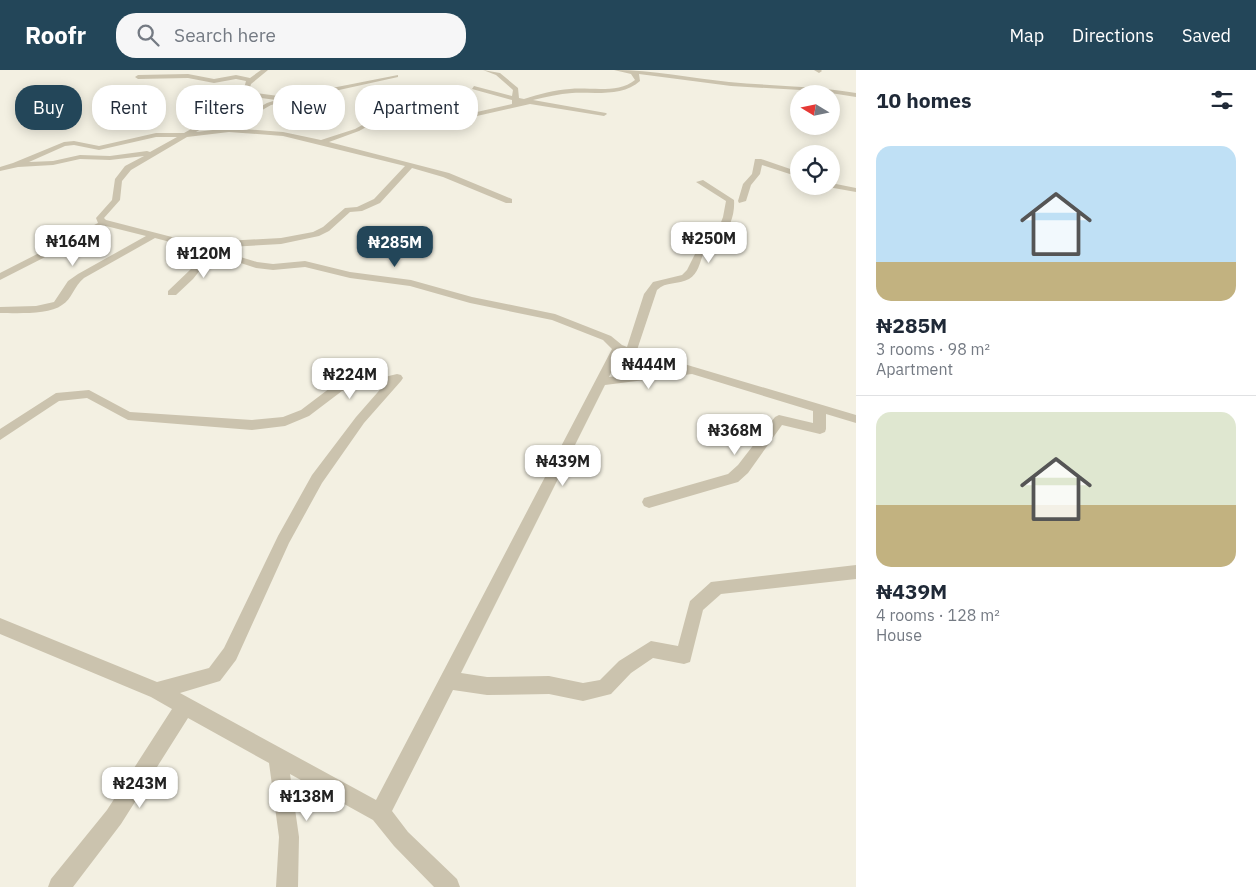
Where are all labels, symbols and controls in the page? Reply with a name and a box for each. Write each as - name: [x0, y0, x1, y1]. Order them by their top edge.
- search box: [116, 13, 466, 58]
- text: Roofr: [25, 19, 86, 51]
- icon: search: [134, 21, 162, 49]
- text: Search here: [174, 23, 276, 47]
- text: Map: [1009, 24, 1044, 47]
- text: Directions: [1072, 24, 1154, 47]
- text: Saved: [1182, 24, 1231, 47]
- chip: Buy: [15, 85, 82, 130]
- chip: Rent: [92, 85, 166, 130]
- chip: Filters: [176, 85, 263, 130]
- chip: New: [273, 85, 345, 130]
- chip: Apartment: [355, 85, 478, 130]
- north arrow: [790, 85, 840, 135]
- map controls: [790, 85, 840, 195]
- text: 10 homes: [876, 86, 972, 114]
- icon: filters: [1208, 86, 1236, 114]
- button: locate: [790, 145, 840, 195]
- icon: home: [1011, 179, 1101, 269]
- pin: ₦250M: [674, 222, 744, 264]
- pin: ₦164M: [38, 224, 108, 267]
- pin: ₦285M: [360, 226, 430, 268]
- text: ₦250M: [682, 228, 736, 248]
- text: ₦164M: [46, 231, 100, 251]
- text: ₦285M: [368, 232, 422, 252]
- pin: ₦120M: [169, 236, 239, 279]
- text: ₦120M: [177, 243, 231, 263]
- text: ₦285M: [876, 311, 947, 339]
- text: 3 rooms · 98 m²: [876, 339, 990, 359]
- pin: ₦444M: [614, 348, 684, 390]
- text: ₦444M: [622, 354, 676, 374]
- pin: ₦224M: [315, 358, 385, 400]
- text: Apartment: [876, 359, 953, 379]
- text: ₦224M: [323, 364, 377, 384]
- pin: ₦368M: [700, 414, 770, 456]
- text: ₦368M: [708, 420, 762, 440]
- pin: ₦439M: [528, 444, 598, 487]
- icon: home: [1011, 444, 1101, 534]
- text: ₦439M: [536, 451, 590, 471]
- text: ₦439M: [876, 577, 947, 605]
- text: 4 rooms · 128 m²: [876, 605, 1000, 625]
- text: House: [876, 625, 922, 645]
- pin: ₦243M: [105, 766, 175, 809]
- text: ₦243M: [113, 773, 167, 793]
- pin: ₦138M: [272, 780, 342, 822]
- text: ₦138M: [280, 786, 334, 806]

